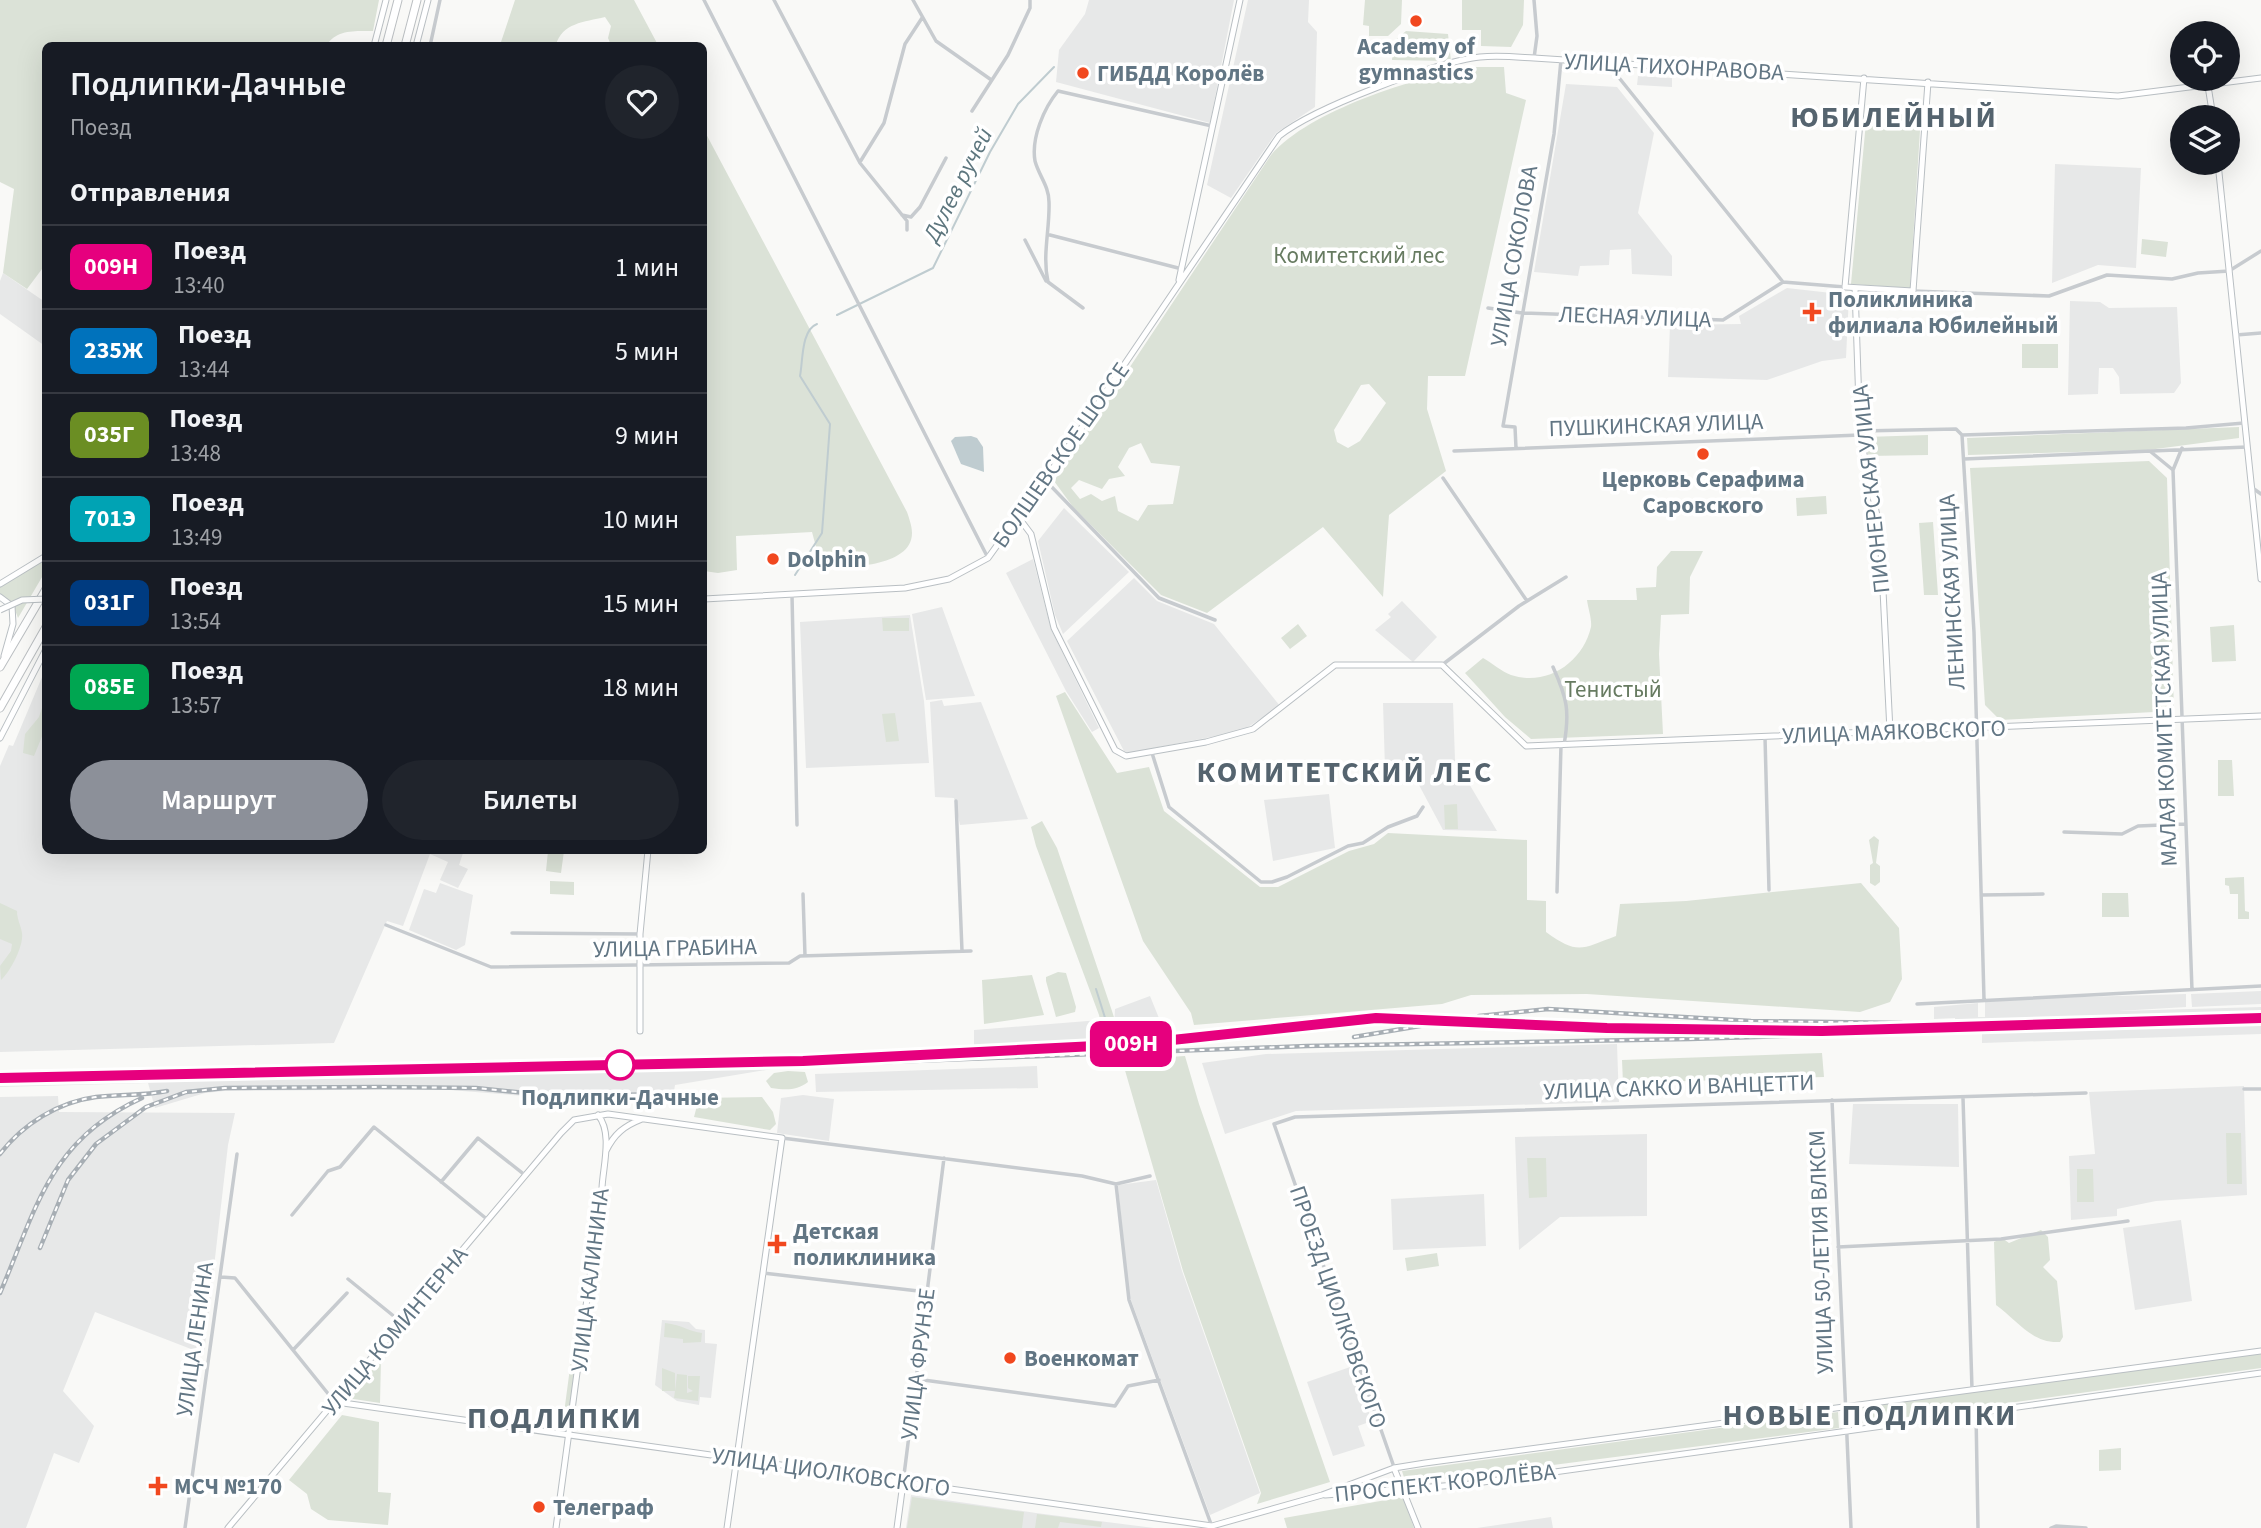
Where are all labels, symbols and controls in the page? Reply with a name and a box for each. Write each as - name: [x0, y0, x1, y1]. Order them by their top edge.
- marker: Academy of gymnastics: [1408, 13, 1424, 29]
- map controls: [2170, 21, 2240, 175]
- button: locate: [2170, 21, 2240, 91]
- place label: Academy of gymnastics: [1356, 30, 1476, 89]
- street label: УЛИЦА ТИХОНРАВОВА: [1563, 45, 1785, 89]
- place label: ГИБДД Королёв: [1097, 57, 1264, 90]
- text: Подлипки-Дачные: [70, 61, 346, 108]
- button: heart: [605, 65, 679, 139]
- marker: ГИБДД Королёв: [1075, 65, 1091, 81]
- district label: ЮБИЛЕЙНЫЙ: [1790, 96, 1998, 139]
- button: layers: [2170, 105, 2240, 175]
- text: Поезд: [70, 111, 131, 144]
- water label: Дулев ручей: [913, 122, 1002, 250]
- street label: УЛИЦА СОКОЛОВА: [1482, 162, 1546, 349]
- text: Отправления: [70, 174, 230, 211]
- text: Поезд: [173, 232, 246, 269]
- park label: Комитетский лес: [1273, 239, 1445, 272]
- text: 009Н: [84, 249, 138, 284]
- text: 1 мин: [615, 249, 679, 286]
- text: 13:40: [173, 269, 225, 302]
- place label: Поликлиника филиала Юбилейный: [1828, 283, 2058, 342]
- street label: ЛЕСНАЯ УЛИЦА: [1558, 298, 1712, 336]
- marker: Поликлиника филиала Юбилейный: [1802, 302, 1822, 322]
- text: Поезд: [178, 316, 251, 353]
- text: 235Ж: [84, 333, 143, 368]
- text: 5 мин: [615, 333, 679, 370]
- text: 13:44: [178, 353, 229, 386]
- street label: БОЛШЕВСКОЕ ШОССЕ: [984, 355, 1138, 555]
- street label: ПИОНЕРСКАЯ УЛИЦА: [1844, 383, 1898, 595]
- text: Поезд: [170, 400, 242, 437]
- street label: ПУШКИНСКАЯ УЛИЦА: [1548, 405, 1764, 445]
- text: 035Г: [84, 417, 135, 452]
- text: 9 мин: [615, 417, 679, 454]
- text: 13:48: [170, 437, 221, 470]
- marker: Церковь Серафима Саровского: [1695, 446, 1711, 462]
- place label: Церковь Серафима Саровского: [1601, 463, 1805, 522]
- text: Поезд: [171, 484, 244, 521]
- street label: ЛЕНИНСКАЯ УЛИЦА: [1930, 493, 1974, 691]
- text: 701Э: [84, 501, 136, 536]
- text: 10 мин: [602, 501, 679, 538]
- text: 13:49: [171, 521, 222, 554]
- place label: Dolphin: [787, 543, 867, 576]
- marker: Dolphin: [765, 551, 781, 567]
- text: Поезд: [170, 568, 242, 605]
- street label: МАЛАЯ КОМИТЕТСКАЯ УЛИЦА: [2142, 571, 2186, 867]
- text: 031Г: [84, 585, 135, 620]
- text: 15 мин: [602, 585, 679, 622]
- text: 13:54: [170, 605, 221, 638]
- text: Поезд: [170, 652, 243, 689]
- text: 085Е: [84, 669, 135, 704]
- text: 18 мин: [602, 669, 679, 706]
- park label: Тенистый: [1564, 673, 1662, 706]
- text: 13:57: [170, 689, 222, 722]
- street label: УЛИЦА МАЯКОВСКОГО: [1782, 712, 2006, 752]
- district label: КОМИТЕТСКИЙ ЛЕС: [1197, 751, 1493, 794]
- button: Маршрут: [70, 760, 368, 840]
- button: Билеты: [382, 760, 679, 840]
- street label: УЛИЦА ГРАБИНА: [593, 930, 758, 966]
- line badge: 009Н: [1082, 1021, 1180, 1067]
- text: 009Н: [1104, 1026, 1158, 1061]
- marker: Подлипки-Дачные: [605, 1050, 635, 1080]
- street label: УЛИЦА САККО И ВАНЦЕТТИ: [1543, 1066, 1815, 1108]
- place label: Подлипки-Дачные: [521, 1081, 719, 1114]
- street label: УЛИЦА 50-ЛЕТИЯ ВЛКСМ: [1800, 1129, 1842, 1375]
- street label: ПРОЕЗД ЦИОЛКОВСКОГО: [1281, 1181, 1395, 1433]
- street label: УЛИЦА КАЛИНИНА: [562, 1186, 618, 1374]
- place label: Детская поликлиника: [793, 1215, 936, 1274]
- marker: Детская поликлиника: [767, 1234, 787, 1254]
- street label: УЛИЦА КОМИНТЕРНА: [314, 1239, 476, 1423]
- street label: УЛИЦА ЛЕНИНА: [168, 1259, 222, 1419]
- street label: УЛИЦА ФРУНЗЕ: [892, 1286, 944, 1442]
- place label: Военкомат: [1024, 1342, 1139, 1375]
- marker: Военкомат: [1002, 1350, 1018, 1366]
- district label: НОВЫЕ ПОДЛИПКИ: [1723, 1394, 2017, 1437]
- district label: ПОДЛИПКИ: [467, 1397, 643, 1440]
- street label: УЛИЦА ЦИОЛКОВСКОГО: [710, 1439, 952, 1505]
- street label: ПРОСПЕКТ КОРОЛЁВА: [1333, 1455, 1558, 1511]
- place label: МСЧ №170: [174, 1470, 282, 1503]
- marker: МСЧ №170: [148, 1476, 168, 1496]
- place label: Телеграф: [553, 1491, 654, 1524]
- marker: Телеграф: [531, 1499, 547, 1515]

